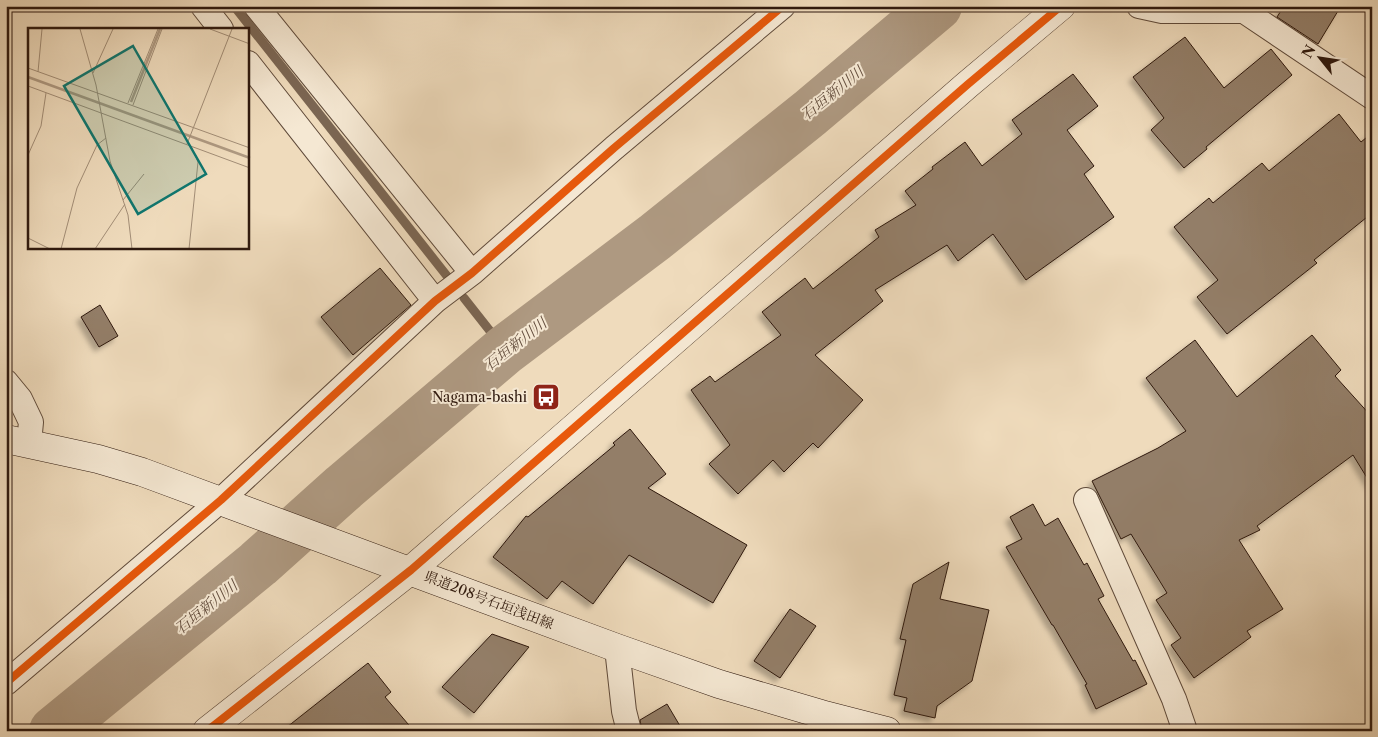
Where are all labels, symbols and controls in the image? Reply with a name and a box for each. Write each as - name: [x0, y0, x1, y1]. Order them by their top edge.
- inset map: [28, 28, 249, 249]
- north arrow: [1296, 32, 1346, 82]
- text: N: [1298, 42, 1320, 61]
- water label: 石垣新川川: [797, 61, 869, 124]
- water label: 石垣新川川: [480, 312, 552, 375]
- bus stop icon: Nagama-bashi: [531, 382, 561, 412]
- place label: Nagama-bashi: [432, 388, 527, 406]
- street label: 県道208号石垣浅田線: [422, 567, 556, 633]
- water label: 石垣新川川: [171, 575, 243, 638]

